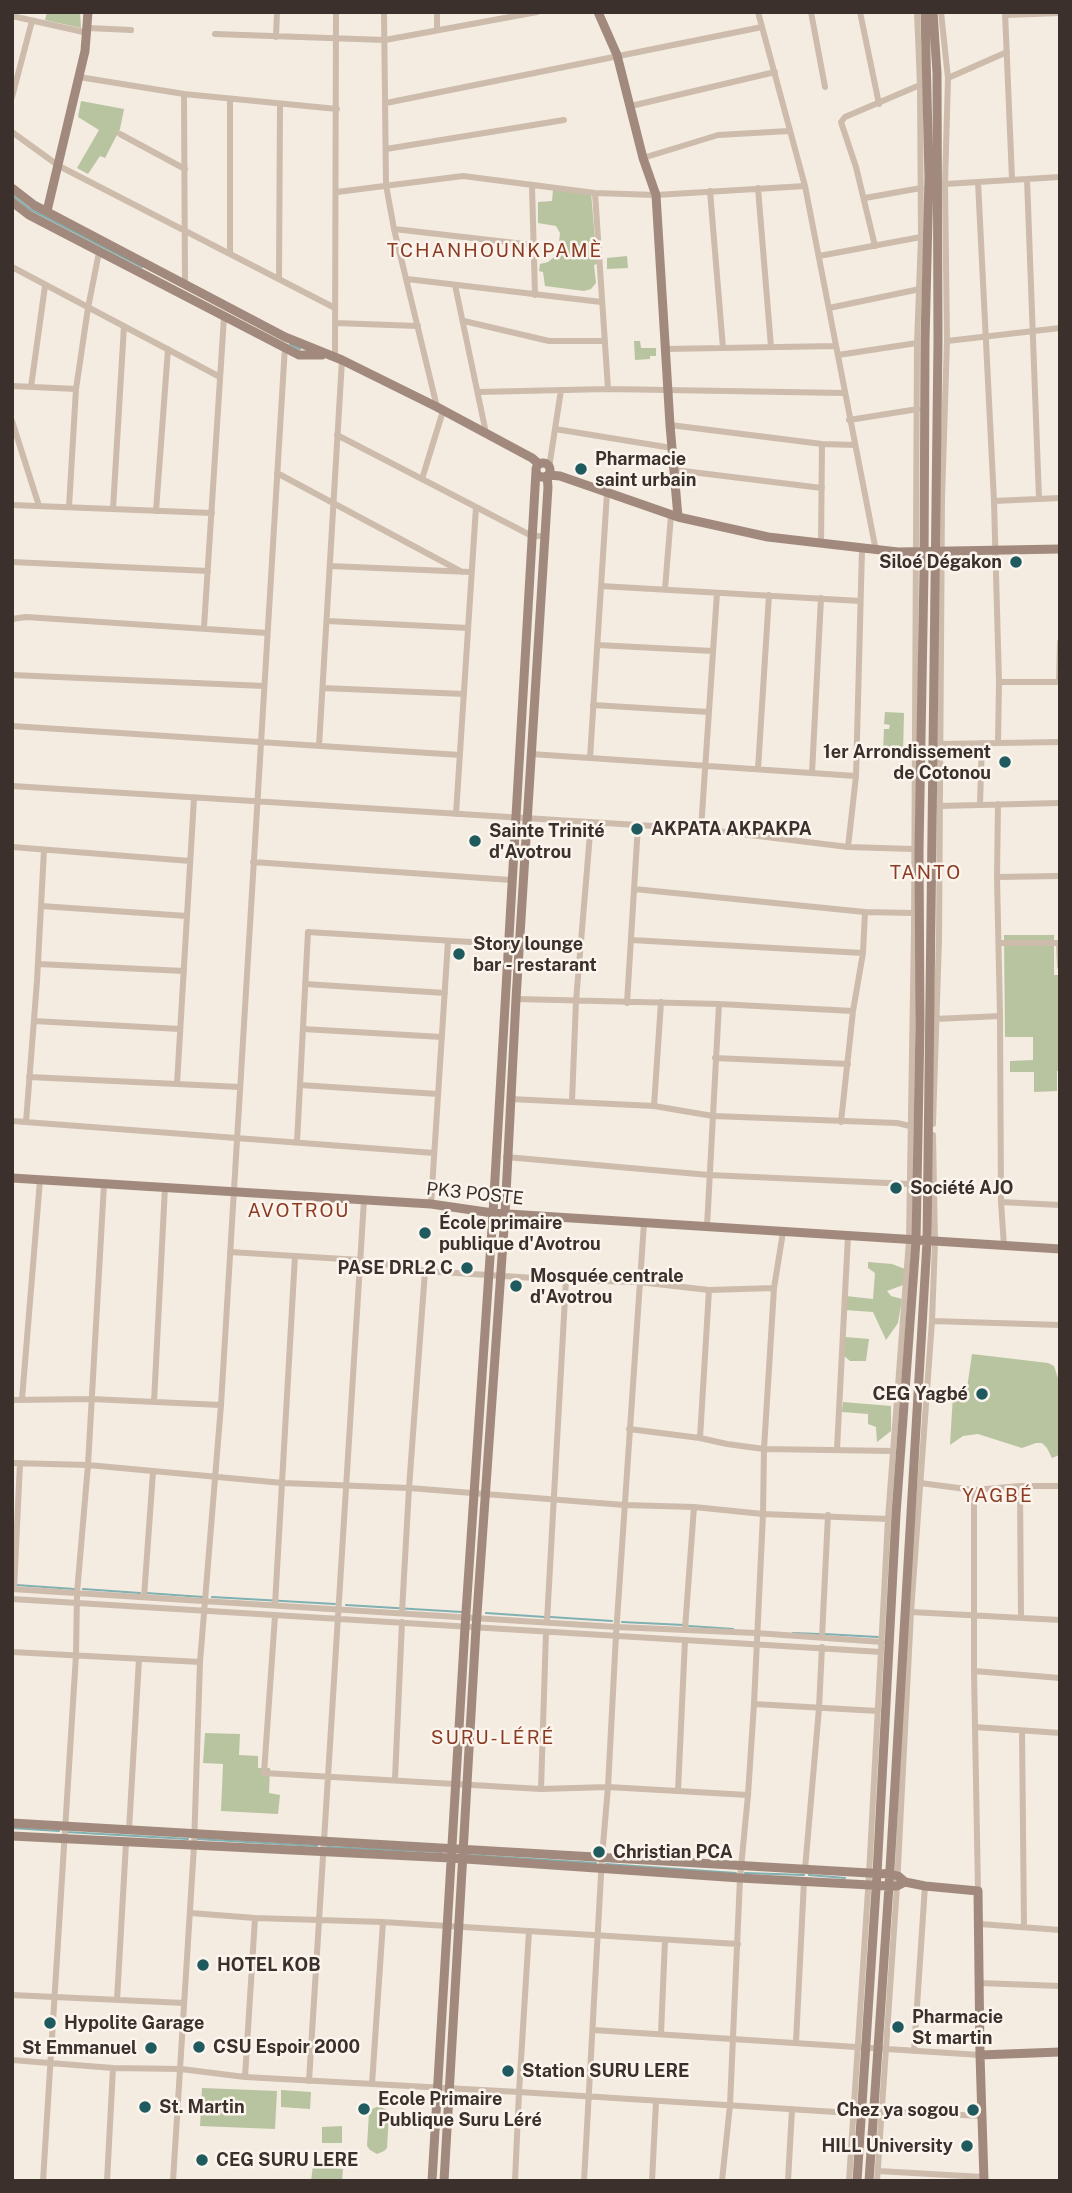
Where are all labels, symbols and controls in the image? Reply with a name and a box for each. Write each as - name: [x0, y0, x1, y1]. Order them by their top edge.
- district label: TCHANHOUNKPAMÈ: [389, 240, 601, 262]
- place label: Pharmacie saint urbain: [595, 448, 696, 490]
- marker: Pharmacie saint urbain: [573, 461, 589, 477]
- place label: Siloé Dégakon: [879, 551, 1002, 573]
- marker: Siloé Dégakon: [1008, 554, 1024, 570]
- place label: 1er Arrondissement de Cotonou: [823, 741, 991, 784]
- marker: 1er Arrondissement de Cotonou: [997, 754, 1013, 770]
- place label: AKPATA AKPAKPA: [651, 818, 812, 840]
- place label: Sainte Trinité d'Avotrou: [489, 820, 605, 862]
- marker: AKPATA AKPAKPA: [629, 821, 645, 837]
- marker: Sainte Trinité d'Avotrou: [467, 833, 483, 849]
- district label: TANTO: [890, 862, 962, 884]
- place label: Story lounge bar - restarant: [473, 933, 597, 976]
- marker: Story lounge bar - restarant: [451, 946, 467, 962]
- place label: Société AJO: [910, 1177, 1013, 1199]
- street label: PK3 POSTE: [425, 1178, 525, 1210]
- marker: Société AJO: [888, 1180, 904, 1196]
- district label: AVOTROU: [248, 1200, 350, 1222]
- place label: École primaire publique d'Avotrou: [439, 1212, 601, 1254]
- marker: École primaire publique d'Avotrou: [417, 1225, 433, 1241]
- place label: PASE DRL2 C: [337, 1257, 453, 1279]
- marker: PASE DRL2 C: [459, 1260, 475, 1276]
- place label: Mosquée centrale d'Avotrou: [530, 1265, 684, 1308]
- marker: Mosquée centrale d'Avotrou: [508, 1278, 524, 1294]
- place label: CEG Yagbé: [873, 1383, 968, 1405]
- marker: CEG Yagbé: [974, 1386, 990, 1402]
- district label: YAGBÉ: [963, 1485, 1033, 1507]
- district label: SURU-LÉRÉ: [432, 1727, 554, 1749]
- place label: Christian PCA: [613, 1841, 733, 1863]
- marker: Christian PCA: [591, 1844, 607, 1860]
- place label: HOTEL KOB: [217, 1954, 321, 1976]
- marker: HOTEL KOB: [195, 1957, 211, 1973]
- place label: Pharmacie St martin: [912, 2006, 1003, 2048]
- place label: Hypolite Garage: [64, 2012, 204, 2034]
- marker: Hypolite Garage: [42, 2015, 58, 2031]
- marker: Pharmacie St martin: [890, 2019, 906, 2035]
- place label: CSU Espoir 2000: [213, 2036, 360, 2058]
- place label: St Emmanuel: [22, 2037, 137, 2059]
- marker: CSU Espoir 2000: [191, 2039, 207, 2055]
- marker: St Emmanuel: [143, 2040, 159, 2056]
- place label: Station SURU LERE: [522, 2060, 689, 2082]
- marker: Station SURU LERE: [500, 2063, 516, 2079]
- place label: Ecole Primaire Publique Suru Léré: [378, 2088, 542, 2130]
- place label: St. Martin: [159, 2096, 245, 2118]
- marker: St. Martin: [137, 2099, 153, 2115]
- place label: Chez ya sogou: [836, 2099, 959, 2121]
- marker: Ecole Primaire Publique Suru Léré: [356, 2101, 372, 2117]
- marker: Chez ya sogou: [965, 2102, 981, 2118]
- place label: HILL University: [821, 2135, 953, 2157]
- marker: HILL University: [959, 2138, 975, 2154]
- place label: CEG SURU LERE: [216, 2149, 359, 2171]
- marker: CEG SURU LERE: [194, 2152, 210, 2168]

